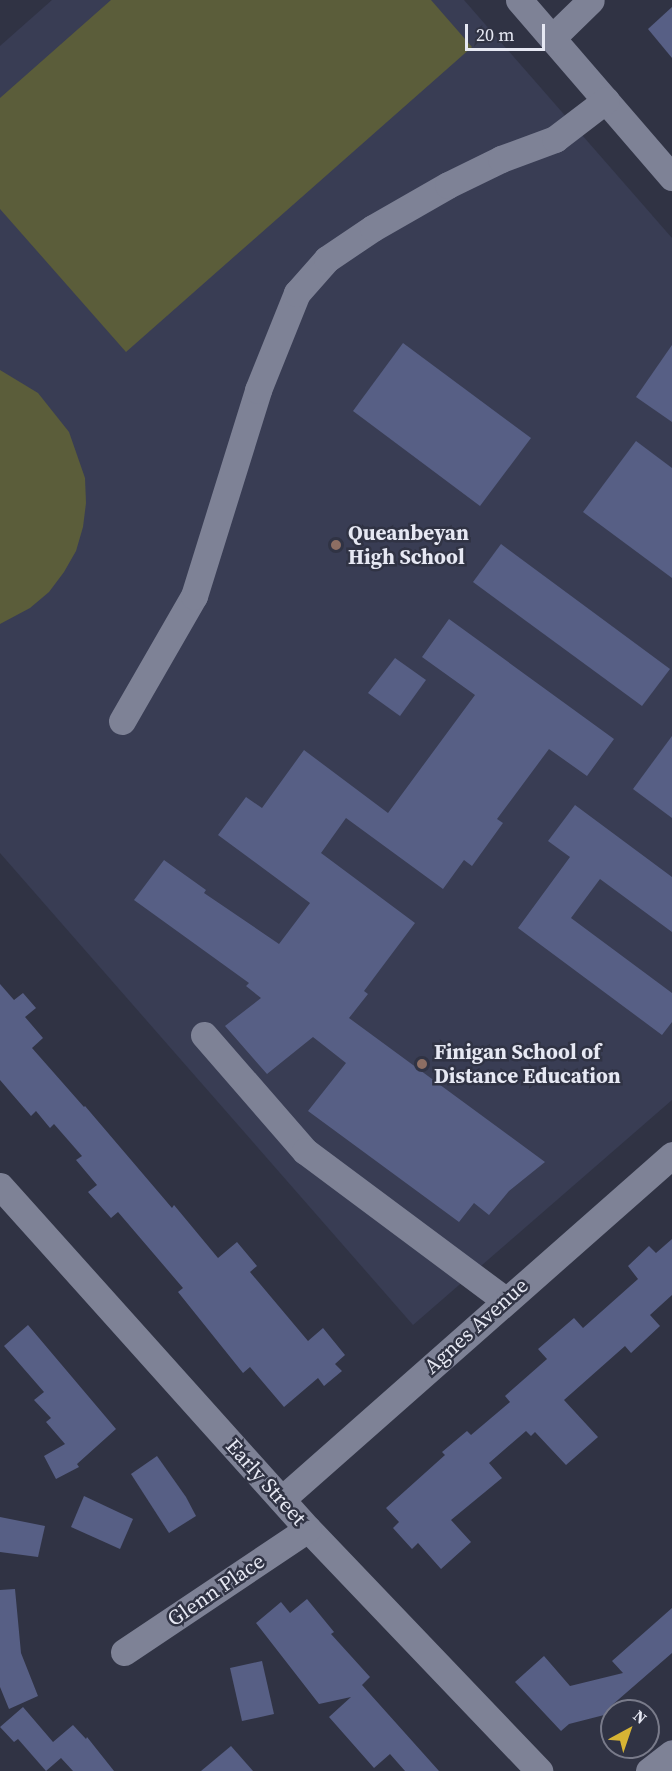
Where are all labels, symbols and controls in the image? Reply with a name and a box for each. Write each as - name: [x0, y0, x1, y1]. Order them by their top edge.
- scale bar: [468, 12, 548, 50]
- text: 20 m: [476, 22, 514, 47]
- place label: Queanbeyan High School: [348, 520, 469, 570]
- marker: Queanbeyan High School: [329, 538, 343, 552]
- place label: Finigan School of Distance Education: [434, 1039, 621, 1089]
- marker: Finigan School of Distance Education: [415, 1057, 429, 1071]
- street label: Agnes Avenue: [419, 1273, 533, 1379]
- street label: Early Street: [221, 1433, 311, 1531]
- street label: Glenn Place: [163, 1548, 269, 1632]
- north arrow: [600, 1699, 660, 1759]
- text: N: [629, 1705, 652, 1729]

